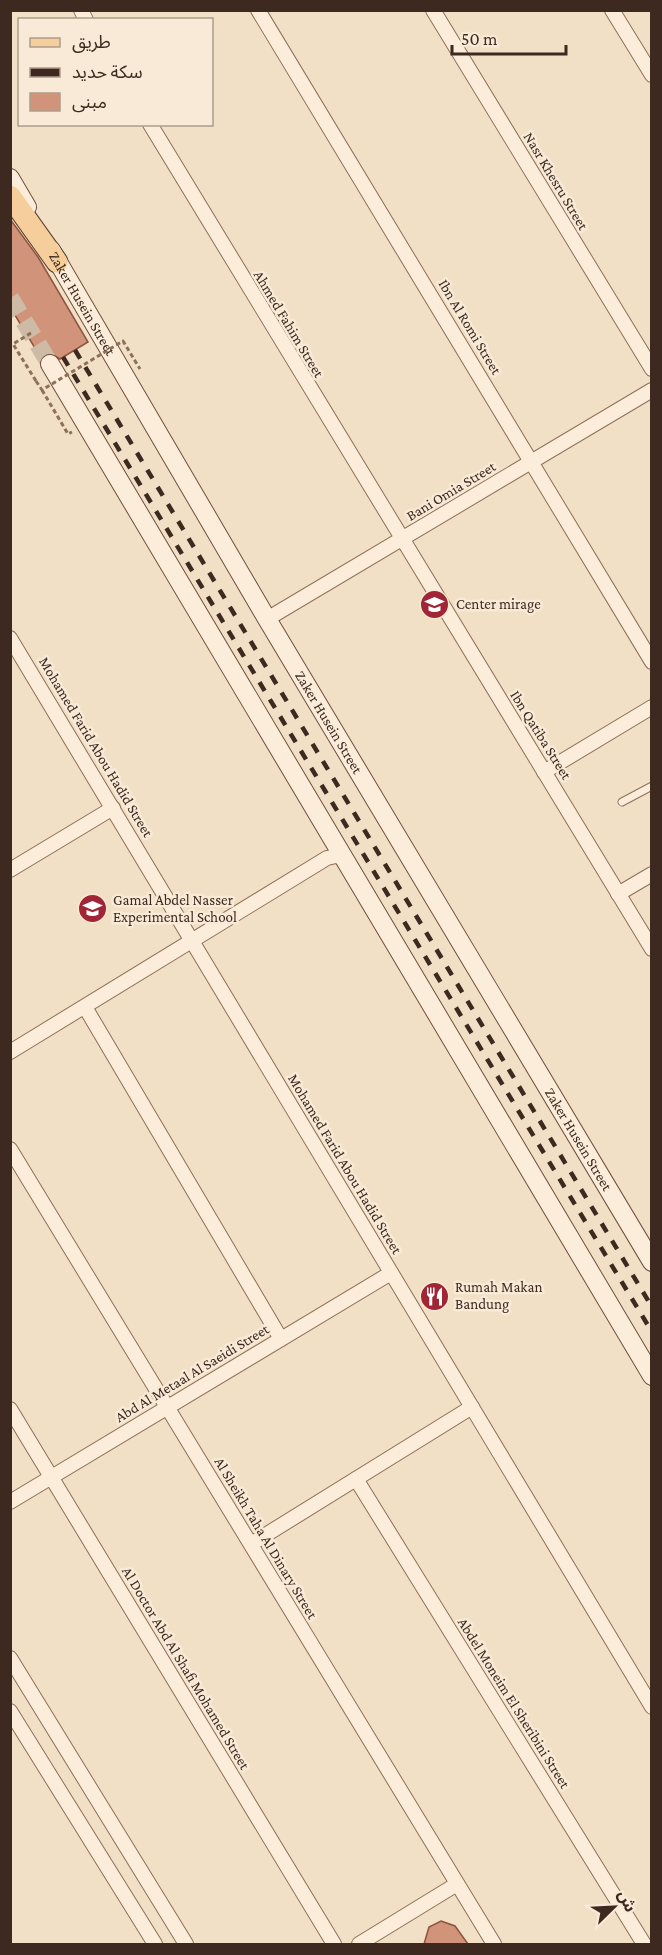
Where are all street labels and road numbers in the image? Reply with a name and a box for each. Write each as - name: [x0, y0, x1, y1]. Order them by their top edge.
- street label: Nasr Khesru Street: [521, 129, 592, 234]
- street label: Zaker Husein Street: [46, 249, 119, 359]
- street label: Ahmed Fahim Street: [251, 268, 328, 381]
- street label: Ibn Al Romi Street: [435, 277, 505, 378]
- street label: Bani Omia Street: [404, 458, 499, 524]
- street label: Mohamed Farid Abou Hadid Street: [36, 654, 157, 841]
- street label: Zaker Husein Street: [292, 668, 366, 777]
- street label: Ibn Qatiba Street: [507, 688, 575, 783]
- street label: Mohamed Farid Abou Hadid Street: [285, 1071, 406, 1258]
- street label: Zaker Husein Street: [542, 1085, 616, 1194]
- street label: Abd Al Metaal Al Saeidi Street: [112, 1320, 273, 1425]
- street label: Al Sheikh Taha Al Dinary Street: [210, 1454, 321, 1623]
- street label: Al Doctor Abd Al Shafi Mohamed Street: [119, 1564, 254, 1773]
- street label: Abdel Moneim El Sheribini Street: [455, 1615, 574, 1792]

